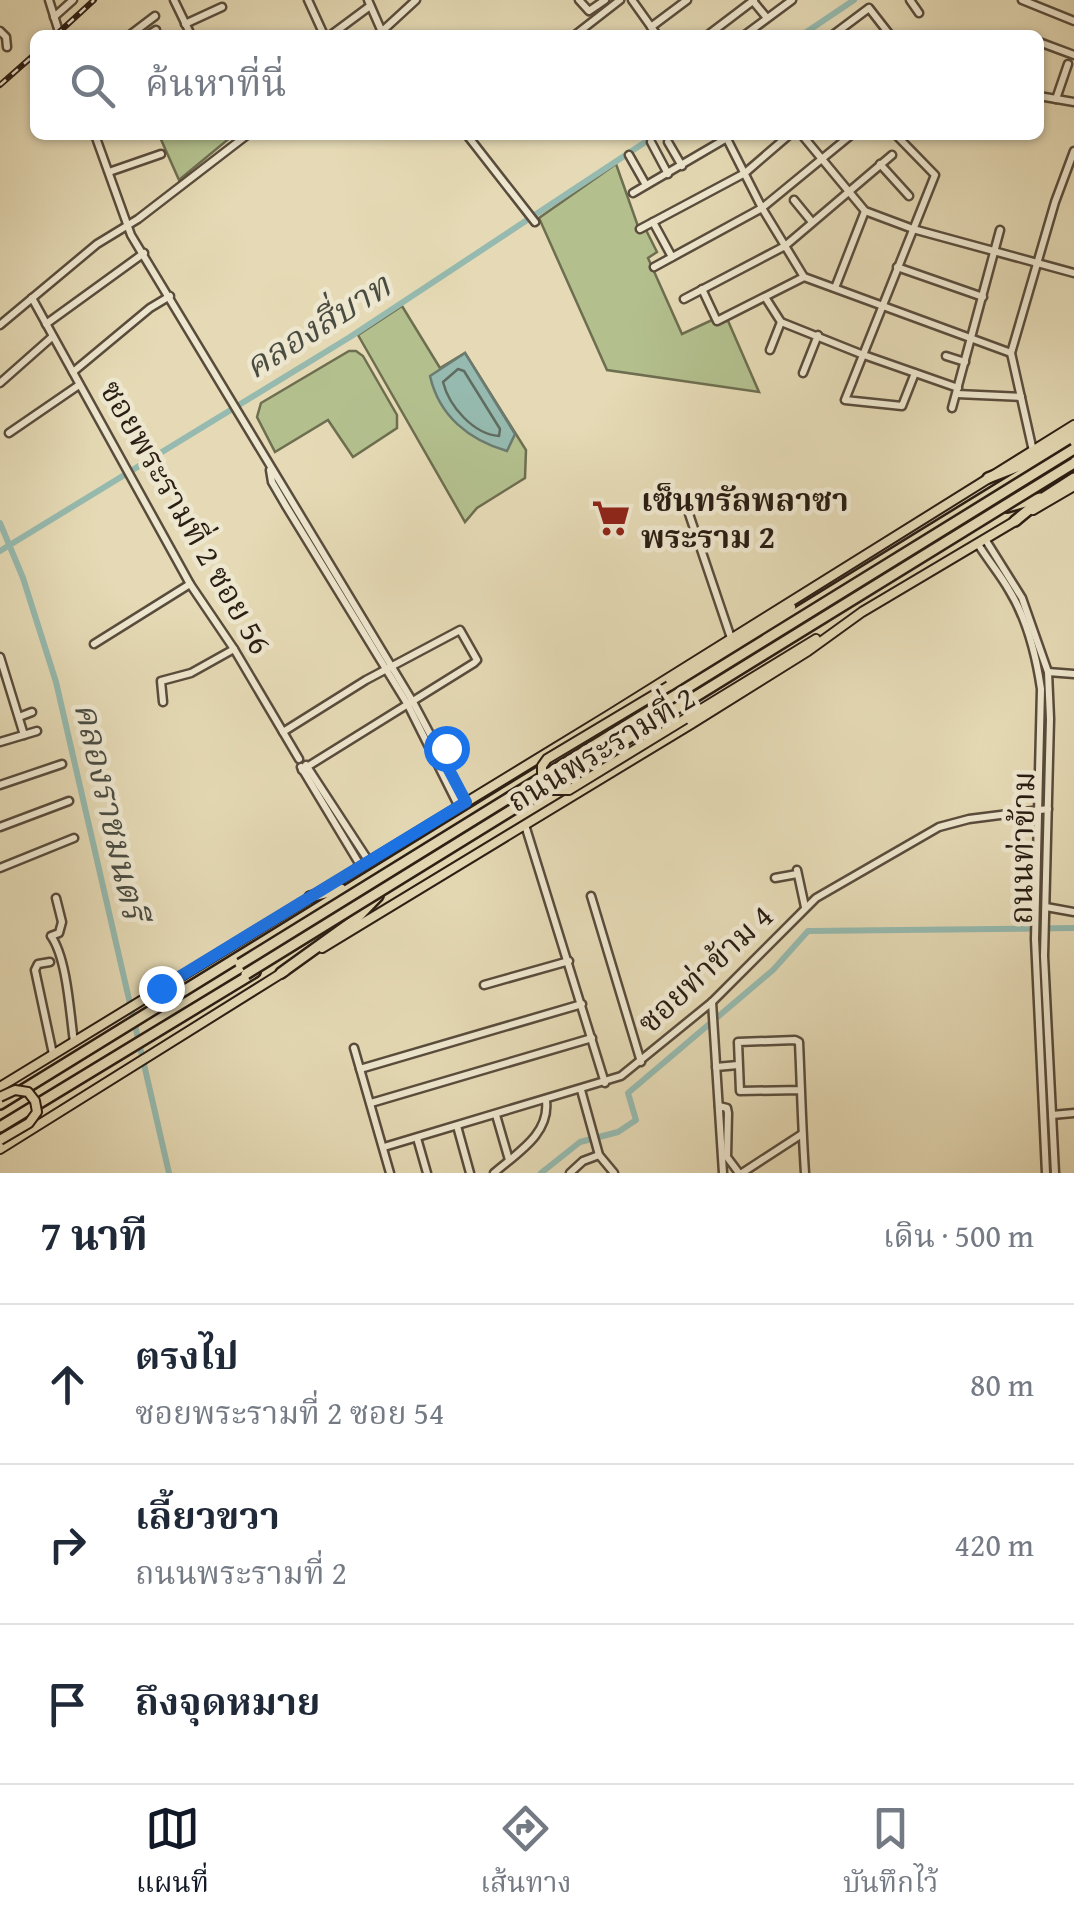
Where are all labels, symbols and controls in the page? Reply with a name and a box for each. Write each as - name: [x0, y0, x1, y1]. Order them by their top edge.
- search box: [30, 30, 1044, 140]
- text: ค้นหาที่นี่: [145, 54, 286, 110]
- icon: search: [65, 58, 120, 113]
- water label: คลองสี่บาท: [234, 260, 401, 391]
- street label: ซอยพระรามที่ 2 ซอย 56: [89, 371, 284, 662]
- place label: เซ็นทรัลพลาซา พระราม 2: [641, 476, 849, 560]
- supermarket icon: เซ็นทรัลพลาซา พระราม 2: [590, 497, 632, 539]
- street label: ถนนพระรามที่ 2: [498, 674, 704, 823]
- water label: คลองราชมนตรี: [62, 697, 163, 930]
- route start: [424, 726, 470, 772]
- street label: ถนนท่าข้าม: [997, 771, 1046, 925]
- street label: ซอยท่าข้าม 4: [626, 893, 783, 1044]
- route end: [139, 966, 185, 1012]
- text: 7 นาที: [40, 1204, 148, 1265]
- text: เดิน · 500 m: [883, 1212, 1034, 1259]
- text: ตรงไป: [135, 1327, 239, 1383]
- icon: ahead: [40, 1357, 95, 1412]
- text: 80 m: [970, 1361, 1034, 1408]
- text: ซอยพระรามที่ 2 ซอย 54: [135, 1389, 444, 1436]
- text: เลี้ยวขวา: [135, 1487, 280, 1543]
- icon: right: [40, 1517, 95, 1572]
- text: 420 m: [955, 1521, 1034, 1568]
- text: ถนนพระรามที่ 2: [135, 1549, 347, 1596]
- text: ถึงจุดหมาย: [135, 1673, 320, 1729]
- icon: arrive: [40, 1677, 95, 1732]
- tab: แผนที่: [136, 1801, 209, 1907]
- tab: เส้นทาง: [480, 1801, 572, 1907]
- tab: บันทึกไว้: [843, 1801, 938, 1907]

